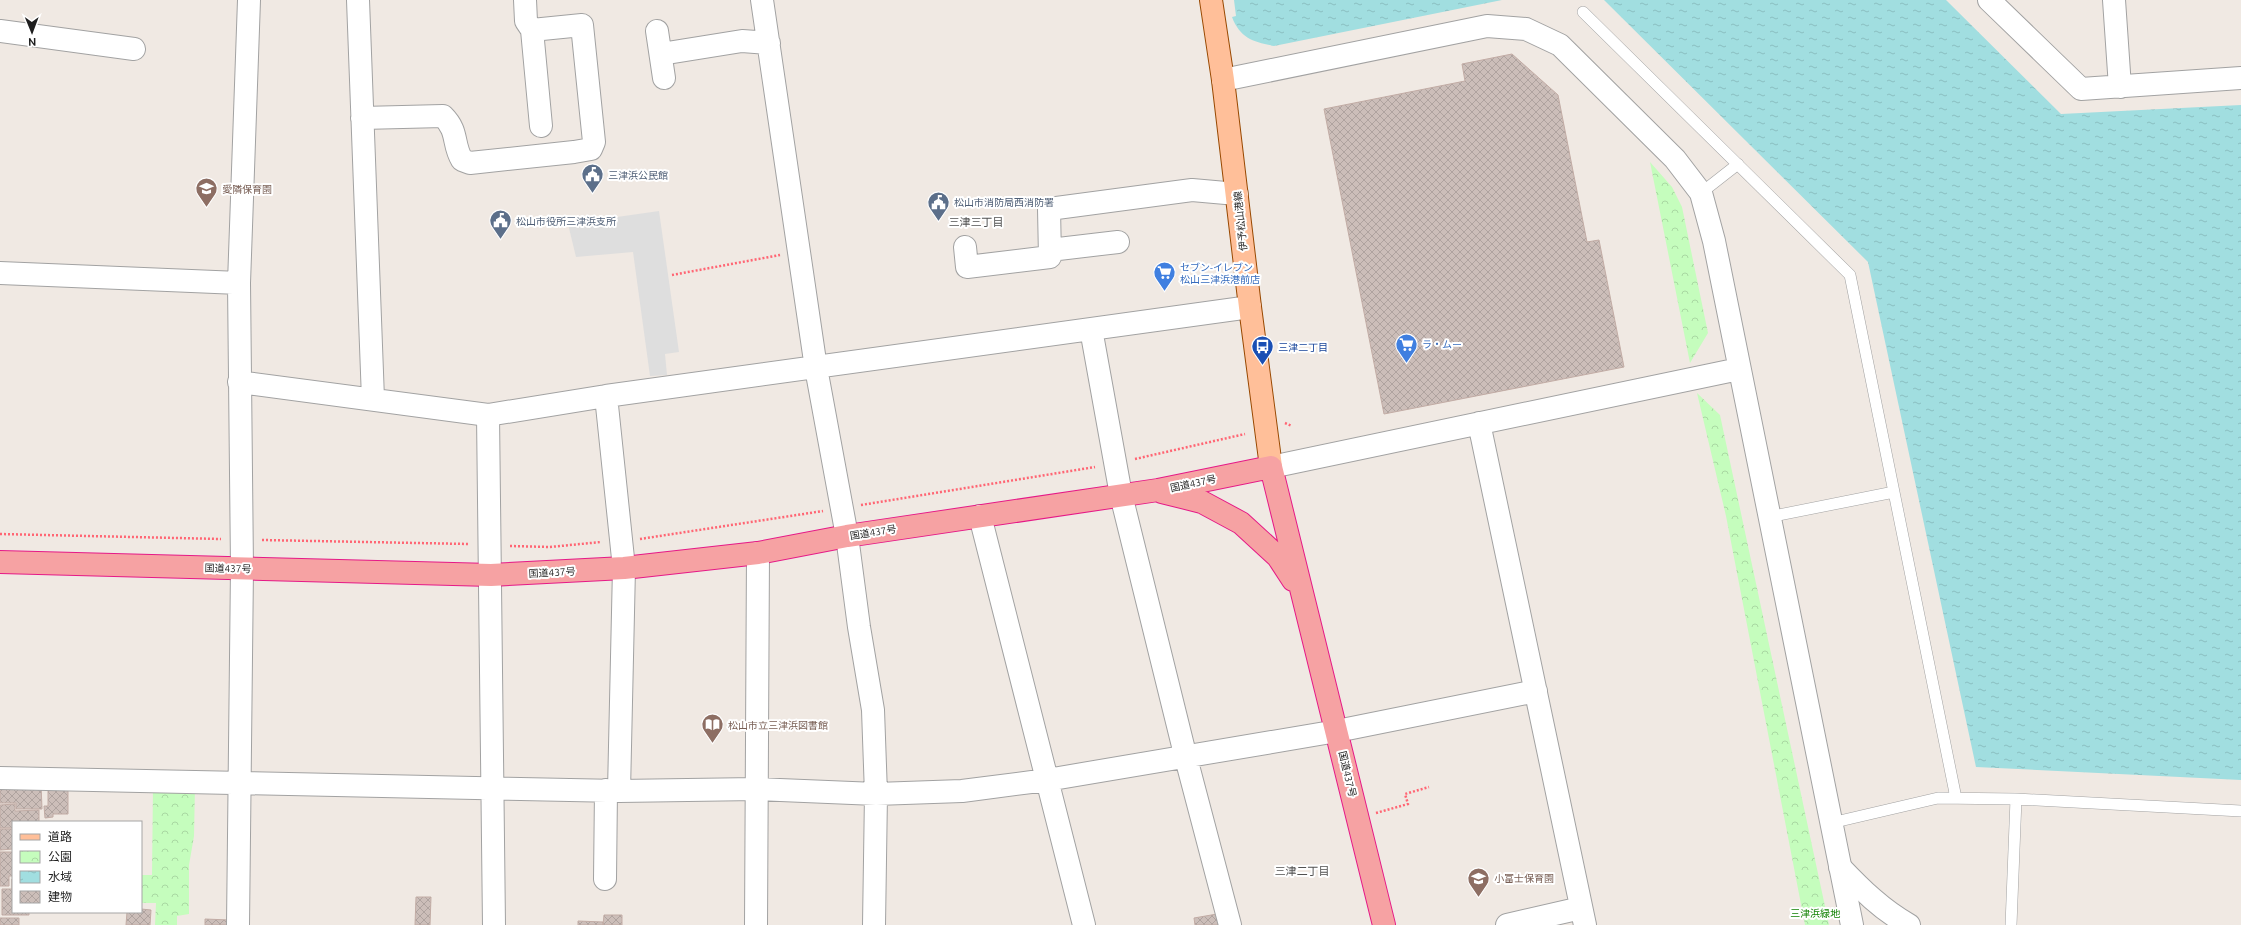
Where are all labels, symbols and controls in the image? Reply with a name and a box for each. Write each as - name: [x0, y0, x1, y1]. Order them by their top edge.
- north arrow: [12, 12, 52, 52]
- text: N: [28, 36, 36, 48]
- public building icon: 三津浜公民館: [579, 162, 605, 195]
- place label: 三津浜公民館: [608, 170, 668, 181]
- school or university icon: 愛隣保育園: [193, 176, 219, 209]
- place label: 愛隣保育園: [222, 184, 272, 195]
- public building icon: 松山市消防局西消防署: [926, 189, 952, 222]
- street label: 伊予松山港線: [1232, 191, 1249, 251]
- place label: 松山市消防局西消防署: [954, 197, 1054, 208]
- public building icon: 松山市役所三津浜支所: [488, 208, 514, 241]
- place label: 松山市役所三津浜支所: [516, 216, 616, 227]
- district label: 三津三丁目: [949, 216, 1004, 228]
- supermarket icon: セブン-イレブン 松山三津浜港前店: [1152, 260, 1178, 293]
- place label: セブン-イレブン 松山三津浜港前店: [1180, 262, 1260, 285]
- supermarket icon: ラ・ムー: [1394, 331, 1420, 364]
- bus stop icon: 三津二丁目: [1250, 334, 1276, 367]
- place label: ラ・ムー: [1422, 339, 1462, 350]
- place label: 三津二丁目: [1278, 342, 1328, 353]
- street label: 国道437号: [1169, 473, 1217, 494]
- street label: 国道437号: [849, 523, 897, 542]
- street label: 国道437号: [204, 563, 252, 574]
- street label: 国道437号: [528, 566, 576, 579]
- library icon: 松山市立三津浜図書館: [699, 712, 725, 745]
- place label: 松山市立三津浜図書館: [728, 720, 828, 731]
- street label: 国道437号: [1337, 750, 1358, 798]
- legend: [12, 821, 142, 913]
- text: 道路: [48, 830, 72, 843]
- text: 公園: [48, 850, 72, 863]
- district label: 三津二丁目: [1275, 865, 1330, 877]
- school or university icon: 小富士保育園: [1465, 865, 1491, 898]
- text: 水域: [48, 870, 72, 883]
- place label: 小富士保育園: [1494, 873, 1554, 884]
- text: 建物: [48, 890, 72, 903]
- park label: 三津浜緑地: [1790, 908, 1841, 919]

